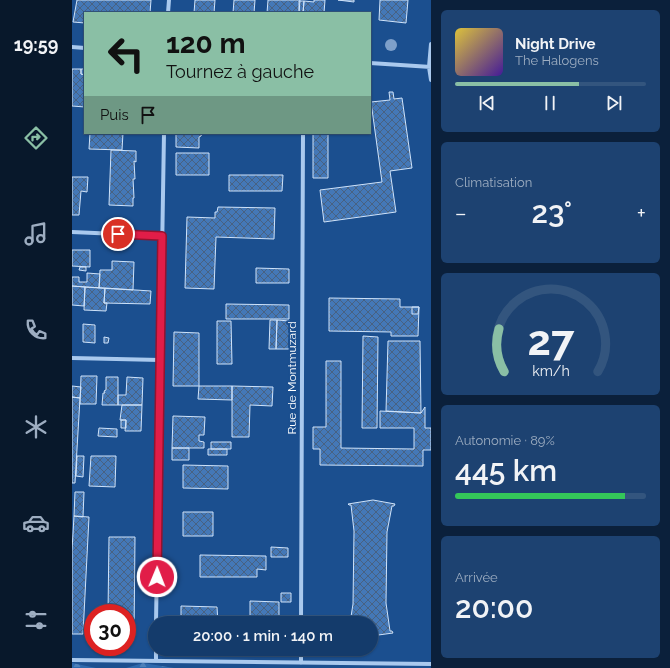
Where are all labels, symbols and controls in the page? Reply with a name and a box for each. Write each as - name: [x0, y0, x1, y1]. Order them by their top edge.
- text: 120 m: [166, 27, 246, 60]
- icon: left: [100, 28, 152, 80]
- text: 19:59: [14, 34, 58, 55]
- text: Night Drive: [515, 35, 595, 53]
- text: The Halogens: [515, 53, 599, 68]
- text: Tournez à gauche: [166, 61, 314, 82]
- icon: previous: [476, 92, 498, 114]
- icon: pause: [539, 92, 561, 114]
- icon: next: [603, 92, 625, 114]
- icon: arrive: [137, 104, 159, 126]
- text: Puis: [100, 106, 129, 124]
- icon: directions: [22, 124, 50, 152]
- text: Climatisation: [455, 175, 532, 190]
- text: 23°: [531, 195, 572, 230]
- text: −: [455, 200, 467, 226]
- text: +: [637, 200, 646, 226]
- pin: [101, 217, 135, 251]
- icon: music: [22, 220, 50, 248]
- icon: arrive: [107, 223, 129, 245]
- icon: phone: [22, 316, 50, 344]
- text: 27: [527, 316, 575, 365]
- street label: Rue de Montmuzard: [285, 321, 299, 435]
- text: km/h: [532, 363, 569, 379]
- icon: climate: [22, 413, 50, 441]
- text: Autonomie · 89%: [455, 433, 555, 448]
- text: 445 km: [455, 453, 557, 488]
- icon: car: [22, 509, 50, 537]
- position arrow: [136, 556, 178, 598]
- text: Arrivée: [455, 570, 498, 585]
- text: 20:00: [455, 590, 533, 625]
- speed limit sign: 30: [84, 604, 136, 656]
- icon: filters: [22, 606, 50, 634]
- text: 20:00 · 1 min · 140 m: [193, 627, 333, 645]

